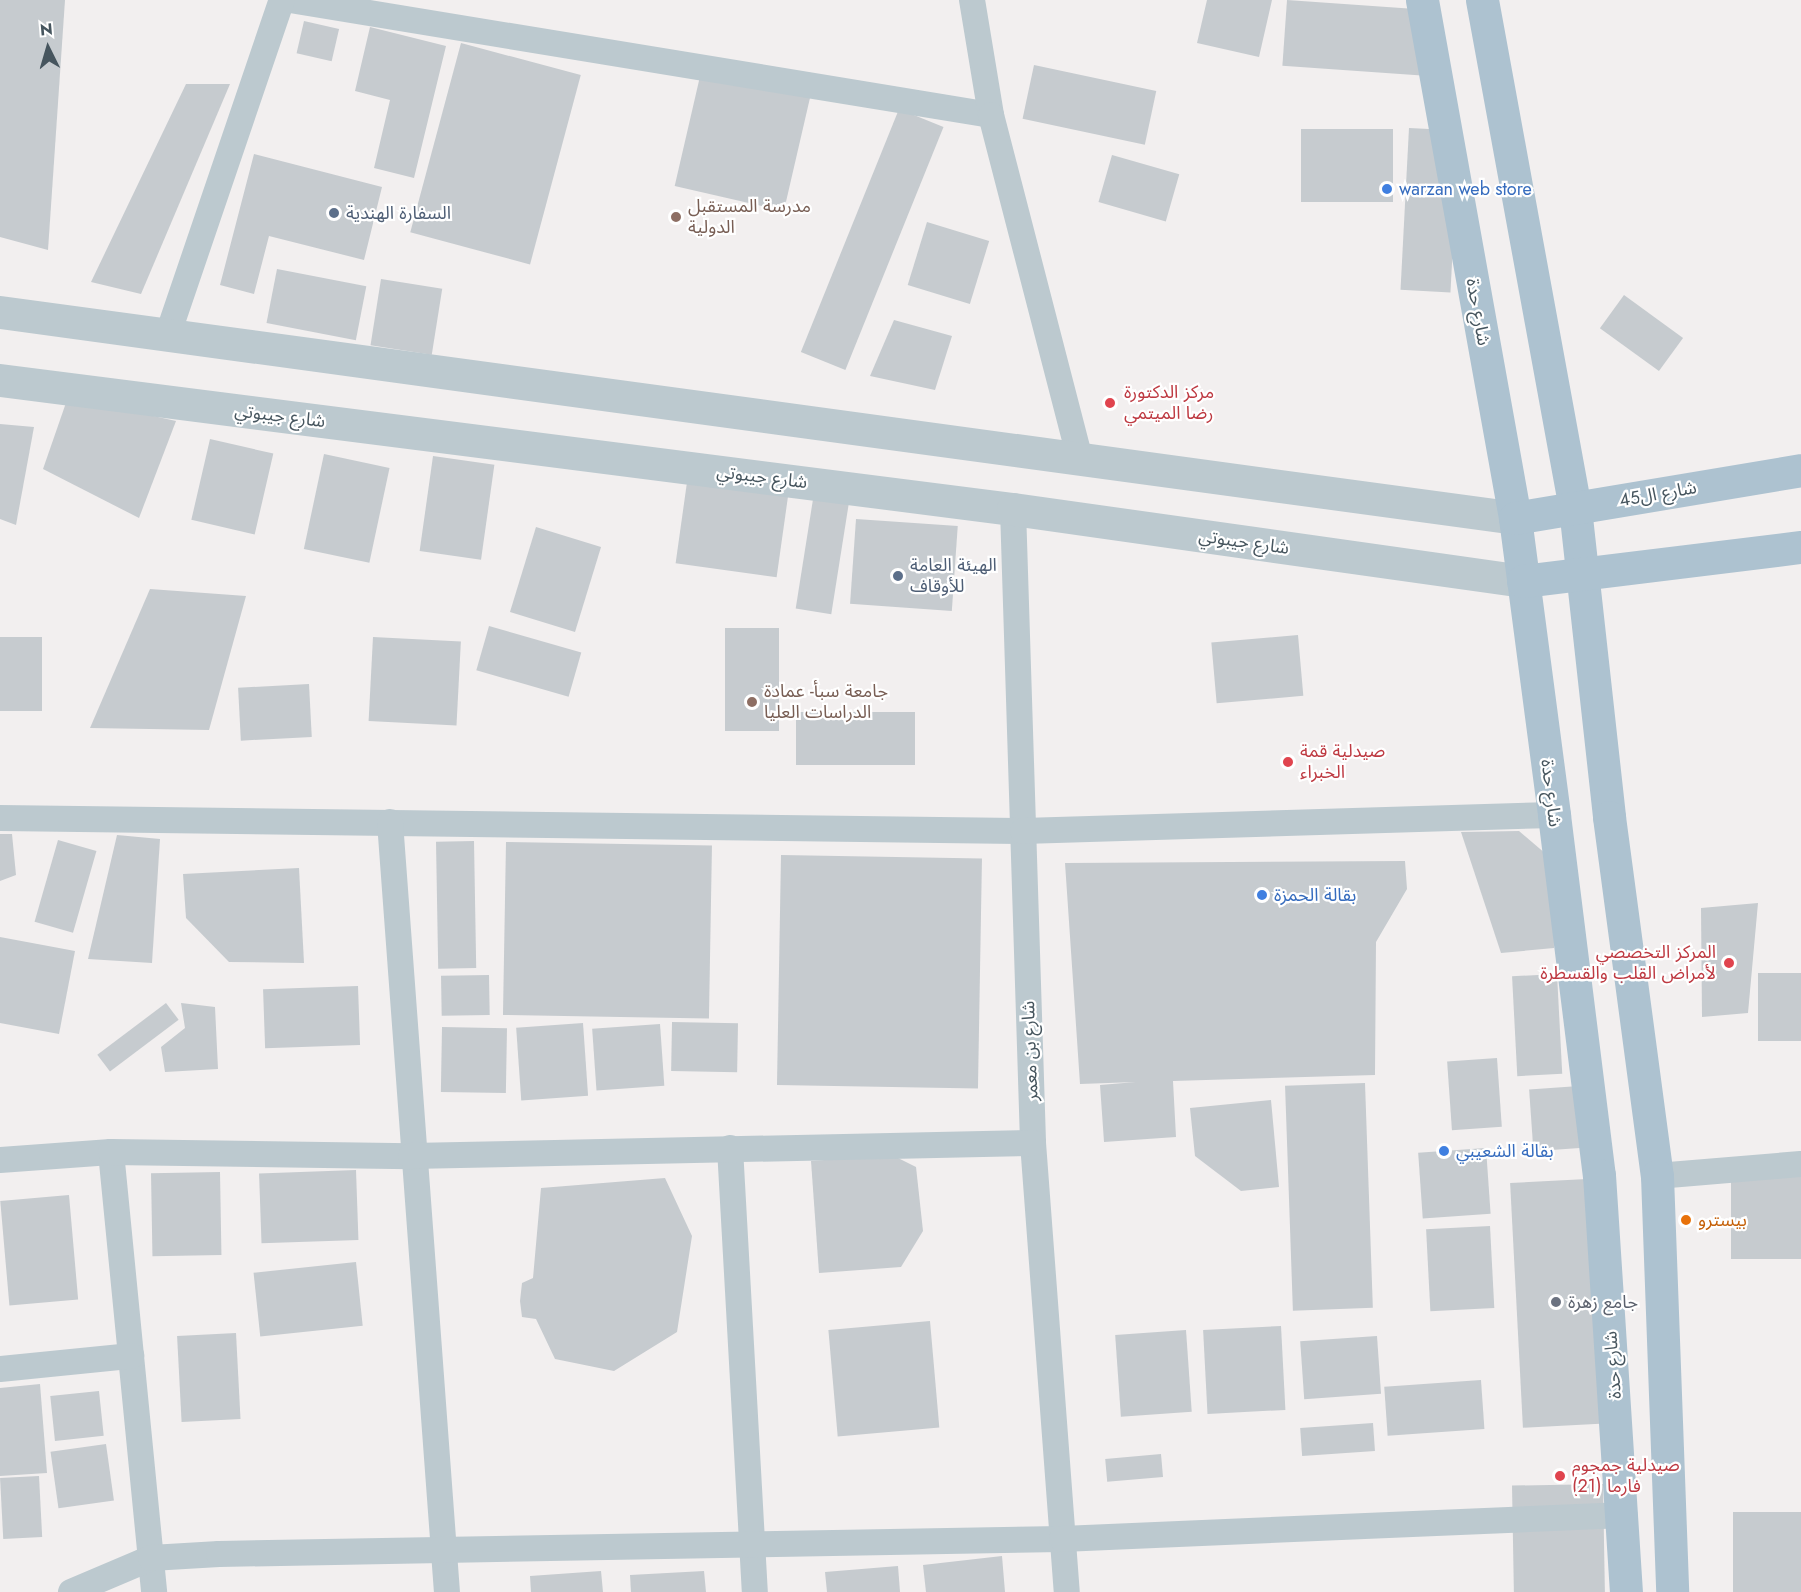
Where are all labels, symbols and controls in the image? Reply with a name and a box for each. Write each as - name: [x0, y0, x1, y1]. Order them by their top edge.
- north arrow: [18, 18, 78, 78]
- text: N: [39, 18, 54, 42]
- place label: warzan web store: [1399, 178, 1532, 200]
- marker: warzan web store: [1380, 182, 1394, 196]
- place label: مدرسة المستقبل الدولية: [688, 196, 811, 238]
- place label: السفارة الهندية: [346, 202, 451, 224]
- marker: السفارة الهندية: [327, 206, 341, 220]
- marker: مدرسة المستقبل الدولية: [669, 210, 683, 224]
- street label: شارع حدة: [1461, 277, 1495, 347]
- place label: مركز الدكتورة رضا الميتمي: [1124, 382, 1214, 424]
- marker: مركز الدكتورة رضا الميتمي: [1101, 394, 1119, 412]
- street label: شارع جيبوتي: [233, 400, 327, 432]
- street label: شارع جيبوتي: [715, 461, 809, 493]
- street label: شارع ال45: [1618, 477, 1698, 511]
- street label: شارع جيبوتي: [1197, 525, 1291, 559]
- place label: الهيئة العامة للأوقاف: [910, 555, 997, 598]
- marker: الهيئة العامة للأوقاف: [891, 569, 905, 583]
- place label: جامعة سبأ- عمادة الدراسات العليا: [764, 681, 888, 724]
- marker: جامعة سبأ- عمادة الدراسات العليا: [745, 695, 759, 709]
- place label: صيدلية قمة الخبراء: [1300, 741, 1385, 783]
- marker: صيدلية قمة الخبراء: [1281, 755, 1295, 769]
- street label: شارع حدة: [1536, 758, 1566, 828]
- place label: بقالة الحمزة: [1274, 884, 1356, 906]
- marker: بقالة الحمزة: [1255, 888, 1269, 902]
- place label: المركز التخصصي لأمراض القلب والقسطرة: [1540, 942, 1716, 984]
- marker: المركز التخصصي لأمراض القلب والقسطرة: [1720, 954, 1738, 972]
- street label: شارع بن معمر: [1017, 1001, 1043, 1101]
- place label: بقالة الشعيبي: [1456, 1140, 1554, 1162]
- marker: بقالة الشعيبي: [1437, 1144, 1451, 1158]
- place label: بيسترو: [1698, 1209, 1747, 1231]
- marker: بيسترو: [1679, 1213, 1693, 1227]
- place label: جامع زهرة: [1568, 1291, 1638, 1313]
- marker: جامع زهرة: [1549, 1295, 1563, 1309]
- street label: شارع حدة: [1600, 1330, 1626, 1400]
- place label: صيدلية جمجوم فارما (21): [1572, 1455, 1680, 1498]
- marker: صيدلية جمجوم فارما (21): [1553, 1469, 1567, 1483]

